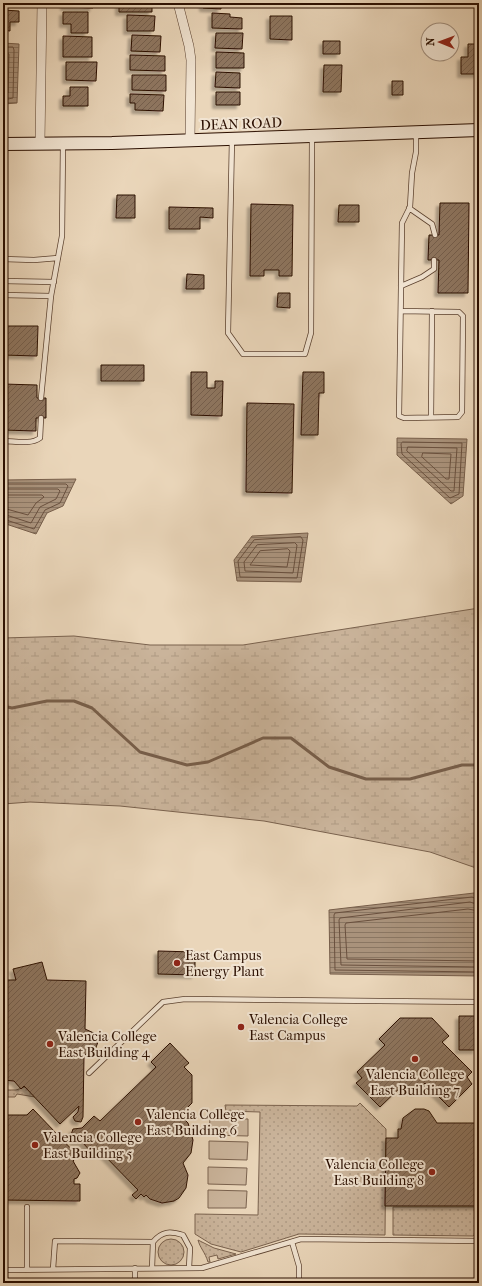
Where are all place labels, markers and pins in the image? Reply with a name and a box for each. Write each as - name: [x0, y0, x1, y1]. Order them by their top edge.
- place label: East Campus Energy Plant: [185, 947, 264, 980]
- marker: East Campus Energy Plant: [172, 958, 182, 968]
- place label: Valencia College East Campus: [248, 1011, 348, 1044]
- marker: Valencia College East Campus: [236, 1022, 246, 1032]
- place label: Valencia College East Building 4: [57, 1028, 157, 1061]
- marker: Valencia College East Building 4: [45, 1039, 55, 1049]
- marker: Valencia College East Building 7: [410, 1054, 420, 1064]
- place label: Valencia College East Building 7: [365, 1066, 464, 1099]
- place label: Valencia College East Building 6: [145, 1106, 245, 1139]
- marker: Valencia College East Building 6: [133, 1117, 143, 1127]
- place label: Valencia College East Building 5: [42, 1129, 142, 1162]
- marker: Valencia College East Building 5: [30, 1140, 40, 1150]
- place label: Valencia College East Building 8: [324, 1156, 424, 1189]
- marker: Valencia College East Building 8: [427, 1167, 437, 1177]

